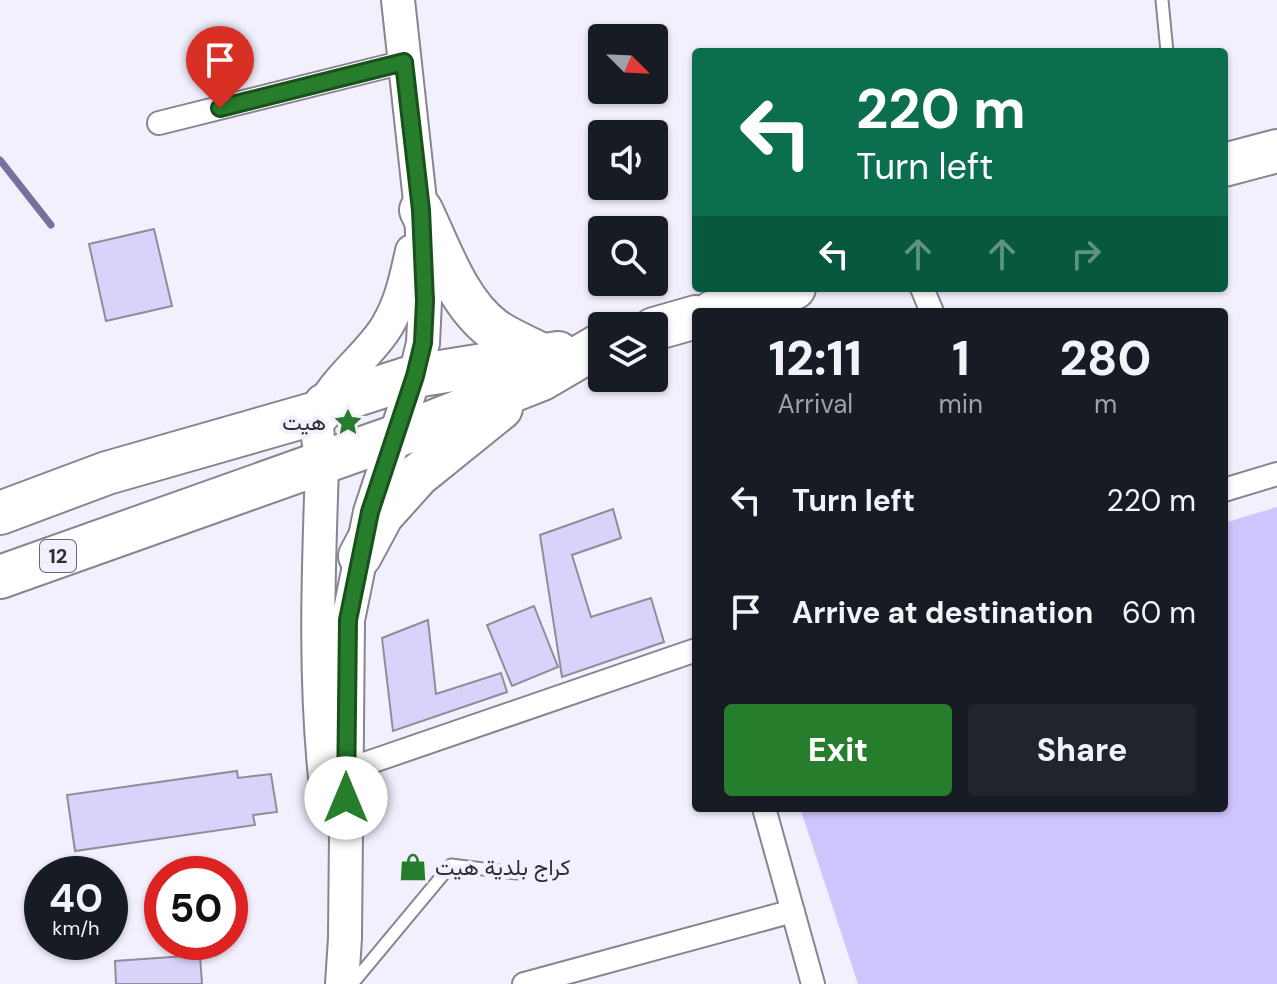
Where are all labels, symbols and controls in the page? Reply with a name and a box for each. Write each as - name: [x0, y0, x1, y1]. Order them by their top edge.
- north arrow: [588, 24, 668, 104]
- map controls: [588, 24, 668, 392]
- pin: [186, 26, 254, 108]
- icon: arrive: [198, 38, 242, 82]
- text: 220 m: [856, 72, 1026, 145]
- icon: left: [724, 80, 828, 184]
- button: sound: [588, 120, 668, 200]
- text: Turn left: [856, 143, 993, 190]
- button: search: [588, 216, 668, 296]
- icon: left: [812, 232, 856, 276]
- icon: ahead: [896, 232, 940, 276]
- icon: ahead: [980, 232, 1024, 276]
- icon: right: [1064, 232, 1108, 276]
- button: layers: [588, 312, 668, 392]
- text: 12:11: [769, 327, 862, 390]
- text: 1: [952, 327, 970, 390]
- text: 280: [1060, 327, 1151, 390]
- text: Arrival: [777, 387, 853, 421]
- text: min: [939, 387, 983, 421]
- text: m: [1094, 387, 1117, 421]
- place icon: هيت: [333, 407, 363, 437]
- place label: هيت: [282, 408, 326, 437]
- icon: left: [724, 478, 768, 522]
- text: Turn left: [792, 481, 915, 520]
- text: 220 m: [1107, 481, 1196, 520]
- road number: 12: [40, 540, 76, 572]
- icon: arrive: [724, 590, 768, 634]
- text: Arrive at destination: [792, 593, 1093, 632]
- text: 60 m: [1122, 593, 1196, 632]
- button: Exit: [724, 704, 952, 796]
- button: Share: [968, 704, 1196, 796]
- position arrow: [304, 756, 388, 840]
- shop icon: كراج بلدية هيت: [398, 852, 428, 882]
- place label: كراج بلدية هيت: [435, 853, 571, 882]
- speed limit sign: 50: [144, 856, 248, 960]
- text: 40: [49, 872, 103, 924]
- text: km/h: [52, 915, 100, 941]

